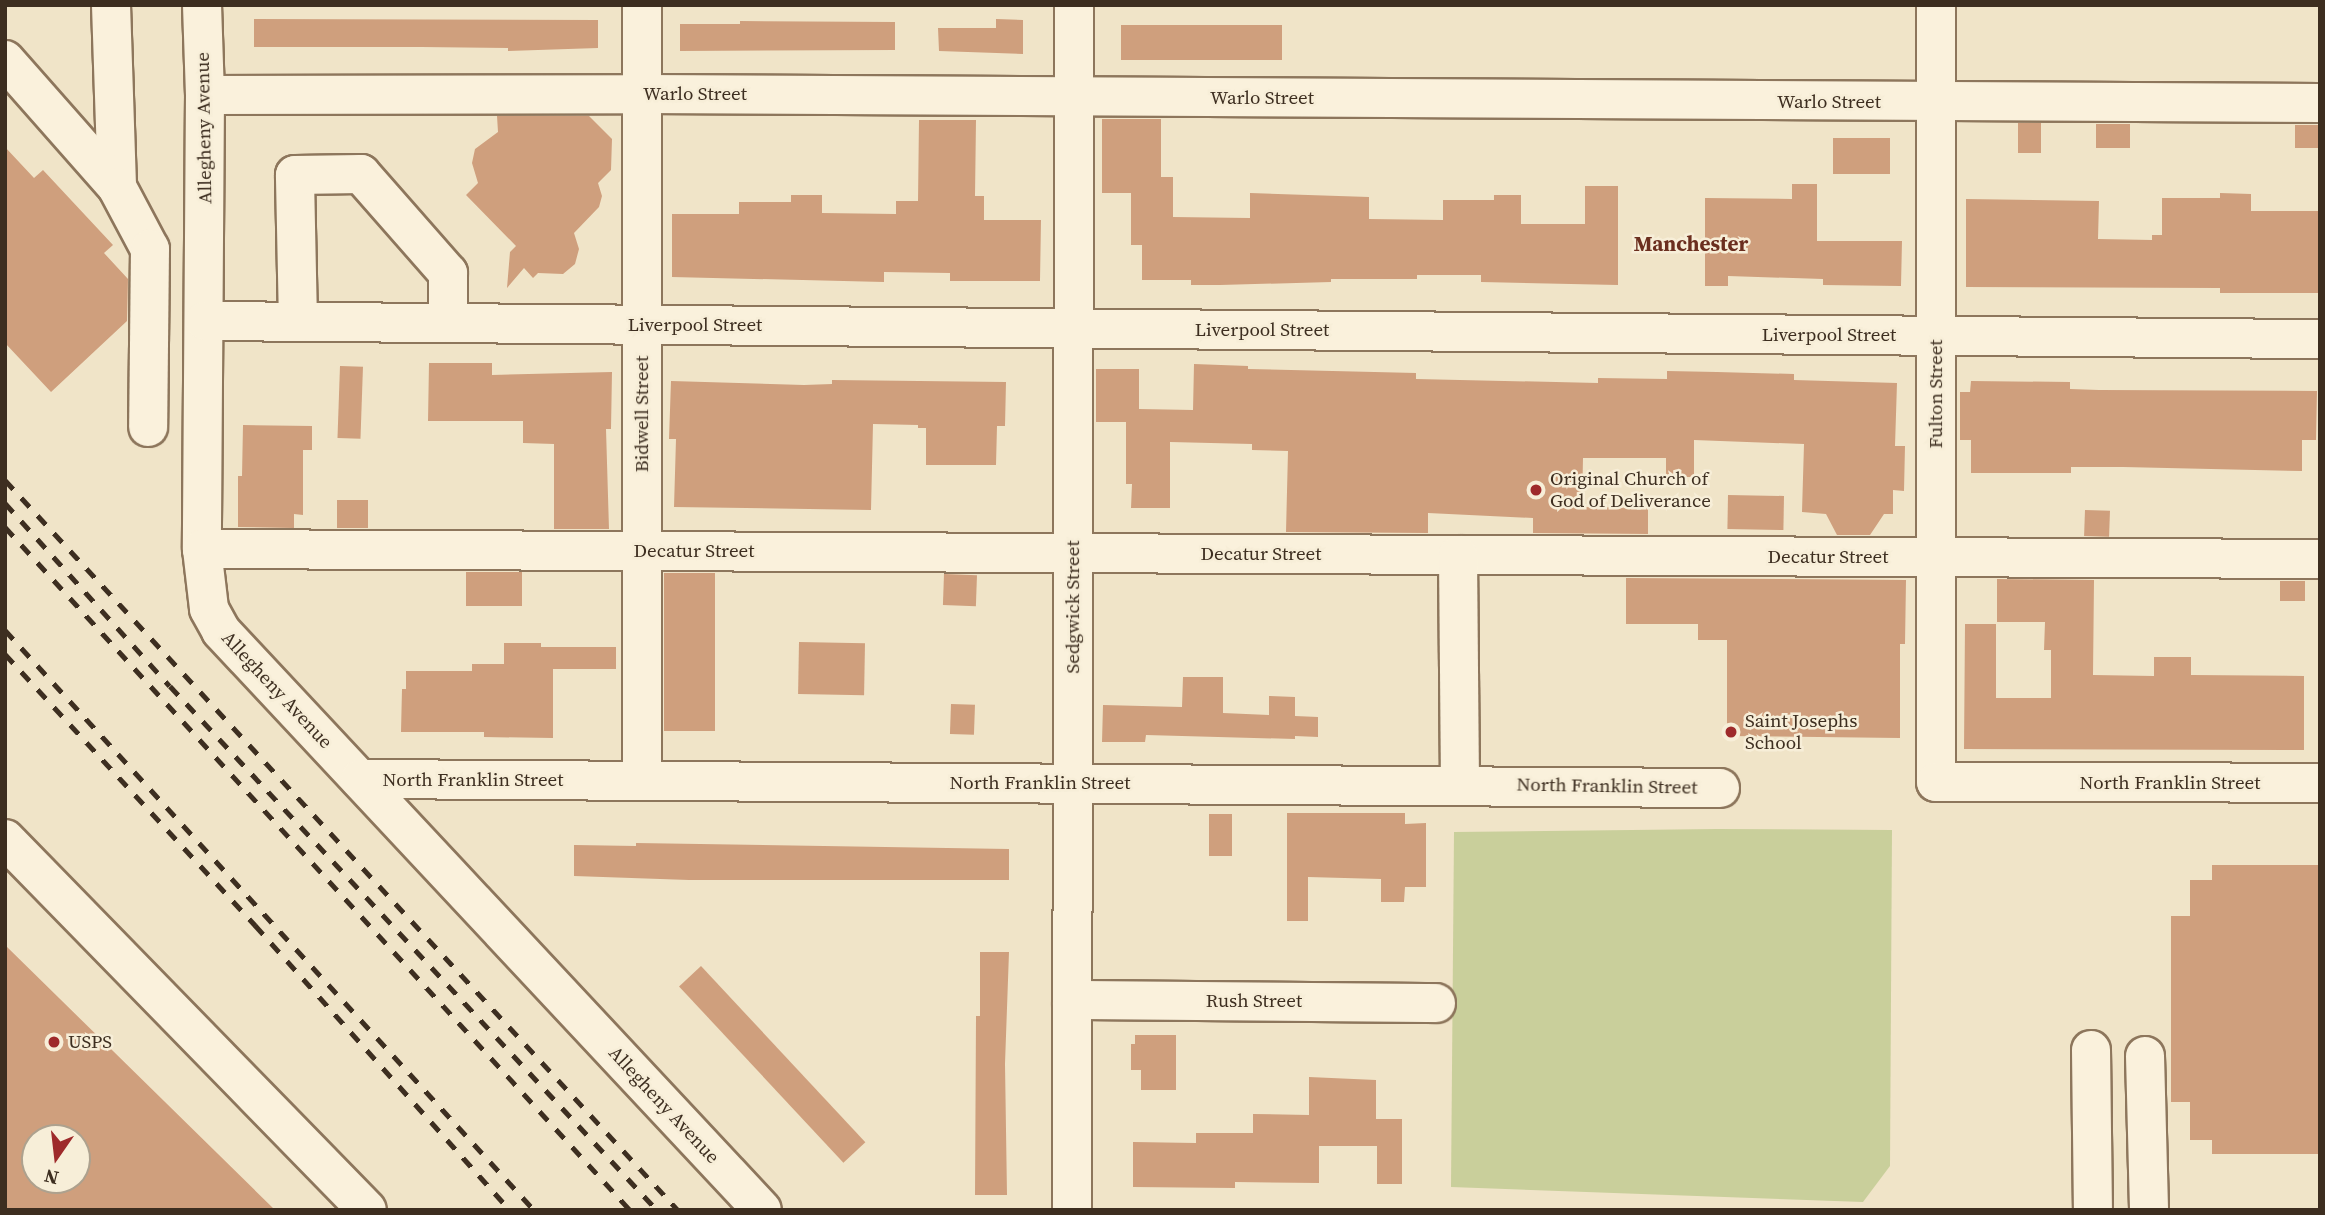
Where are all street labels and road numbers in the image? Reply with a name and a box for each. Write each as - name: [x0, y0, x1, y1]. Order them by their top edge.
- street label: Allegheny Avenue: [191, 52, 217, 204]
- street label: Warlo Street: [643, 83, 747, 105]
- street label: Warlo Street: [1210, 87, 1314, 109]
- street label: Warlo Street: [1777, 91, 1881, 113]
- street label: Liverpool Street: [628, 314, 762, 336]
- street label: Liverpool Street: [1195, 319, 1329, 341]
- street label: Liverpool Street: [1762, 324, 1896, 346]
- street label: Fulton Street: [1925, 339, 1947, 449]
- street label: Bidwell Street: [631, 356, 653, 472]
- street label: Decatur Street: [634, 540, 754, 562]
- street label: Sedgwick Street: [1062, 540, 1084, 674]
- street label: Decatur Street: [1201, 543, 1321, 565]
- street label: Decatur Street: [1768, 546, 1888, 568]
- street label: Allegheny Avenue: [217, 627, 337, 753]
- street label: North Franklin Street: [383, 769, 563, 791]
- street label: North Franklin Street: [950, 772, 1130, 794]
- street label: North Franklin Street: [2080, 772, 2260, 794]
- street label: North Franklin Street: [1516, 773, 1698, 799]
- street label: Rush Street: [1206, 990, 1302, 1012]
- street label: Allegheny Avenue: [604, 1042, 724, 1168]

